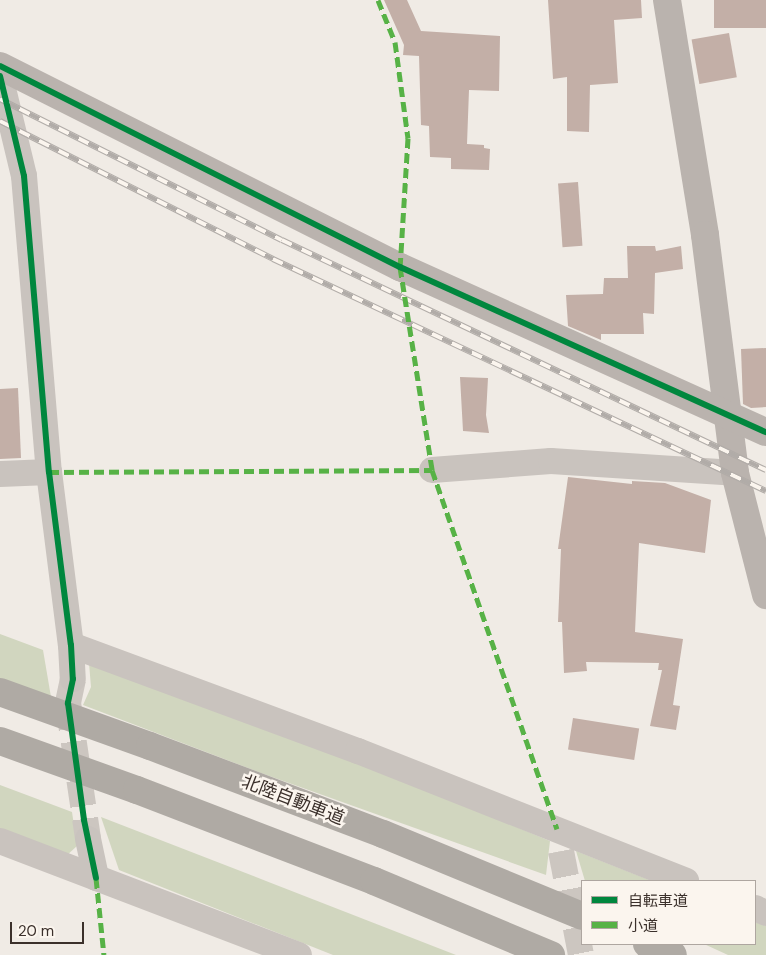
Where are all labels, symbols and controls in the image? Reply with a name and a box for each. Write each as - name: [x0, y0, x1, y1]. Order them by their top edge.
- street label: 北陸自動車道: [239, 771, 347, 829]
- legend: [581, 880, 756, 945]
- text: 自転車道: [628, 891, 688, 911]
- scale bar: [12, 912, 86, 944]
- text: 小道: [628, 916, 658, 936]
- text: 20 m: [18, 921, 54, 941]

